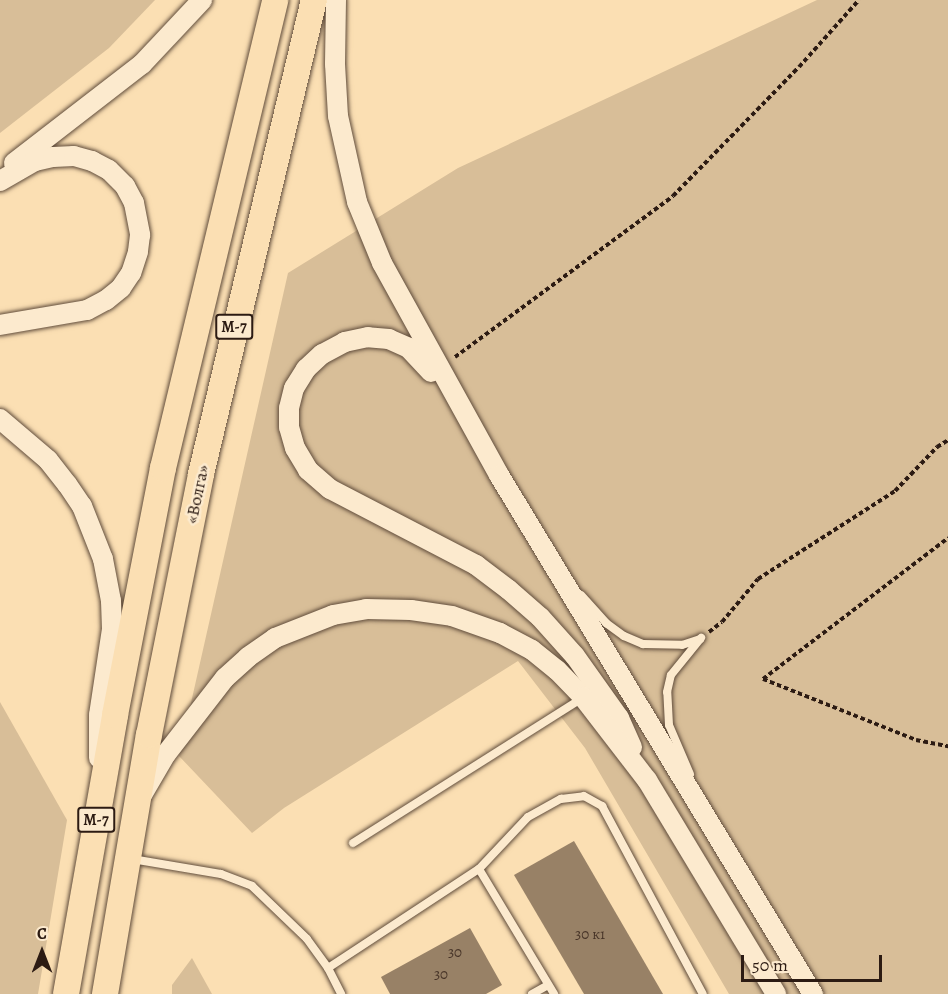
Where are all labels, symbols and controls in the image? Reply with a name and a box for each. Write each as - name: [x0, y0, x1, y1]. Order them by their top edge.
- road number: М-7: [214, 314, 254, 340]
- street label: «Волга»: [180, 463, 214, 525]
- road number: М-7: [76, 807, 116, 833]
- north arrow: [12, 922, 72, 982]
- text: С: [37, 923, 47, 945]
- house number: 30 к1: [575, 926, 605, 944]
- scale bar: [744, 943, 885, 981]
- house number: 30: [448, 944, 462, 962]
- text: 50 m: [752, 953, 788, 977]
- house number: 30: [434, 966, 448, 984]

